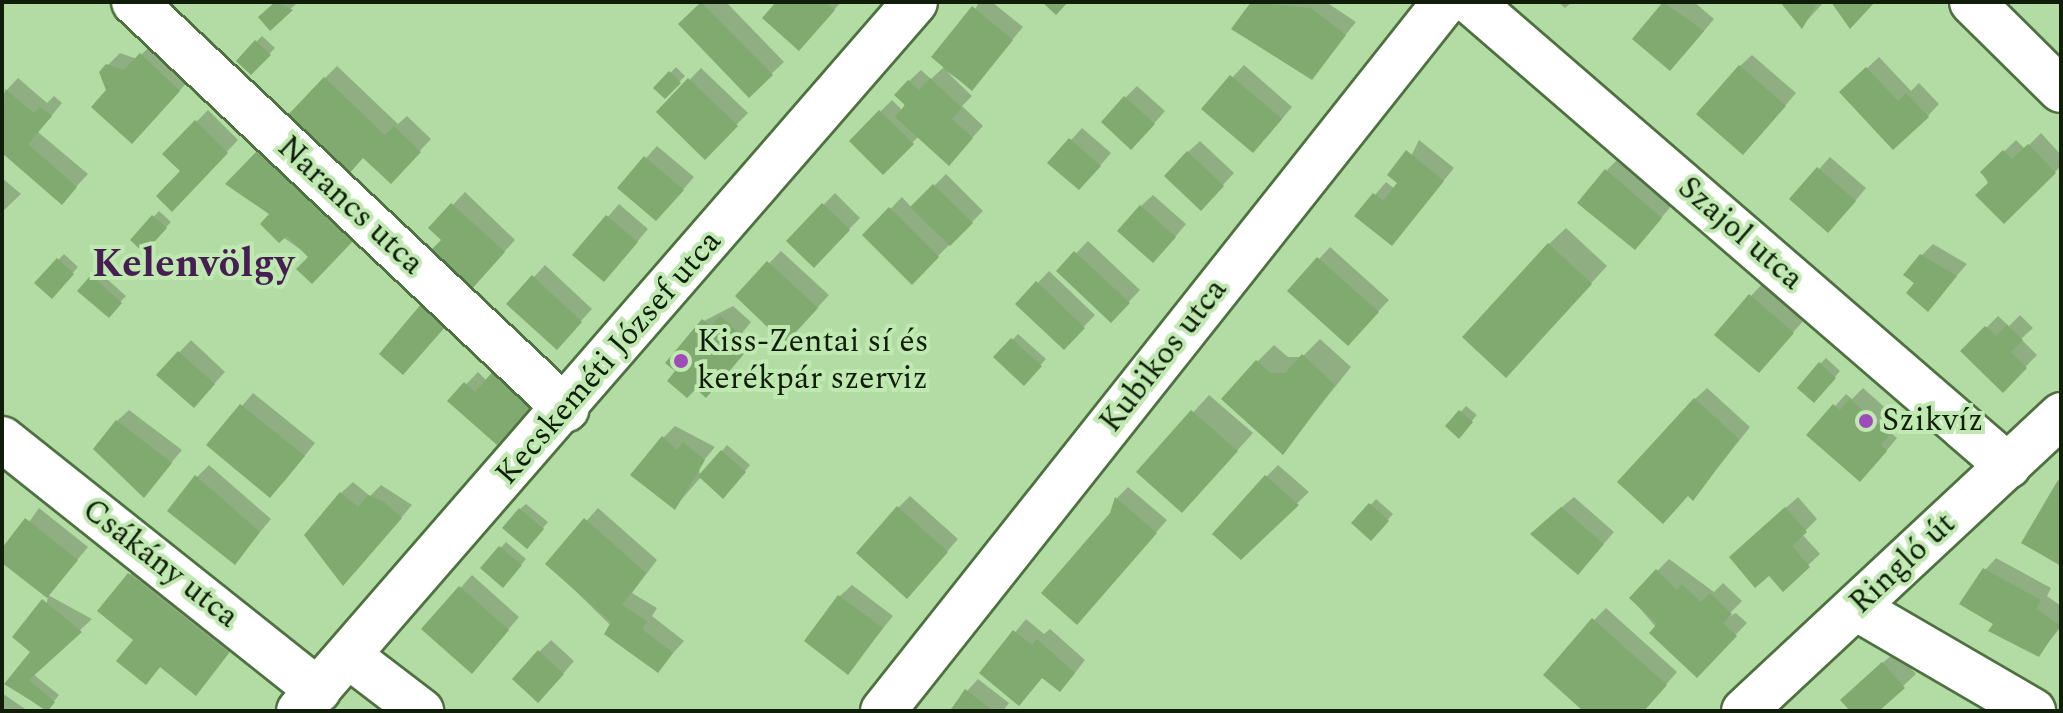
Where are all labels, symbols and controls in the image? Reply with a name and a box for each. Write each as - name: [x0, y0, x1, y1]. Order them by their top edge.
- street label: Narancs utca: [269, 129, 431, 283]
- street label: Szajol utca: [1670, 169, 1810, 299]
- street label: Kecskeméti József utca: [488, 223, 730, 493]
- district label: Kelenvölgy: [92, 241, 294, 289]
- street label: Kubikos utca: [1092, 271, 1236, 441]
- place label: Kiss-Zentai sí és kerékpár szerviz: [697, 324, 929, 399]
- marker: Kiss-Zentai sí és kerékpár szerviz: [672, 352, 690, 370]
- place label: Szikvíz: [1882, 402, 1983, 440]
- marker: Szikvíz: [1857, 412, 1875, 430]
- street label: Csákány utca: [74, 491, 246, 637]
- street label: Ringló út: [1842, 505, 1964, 623]

